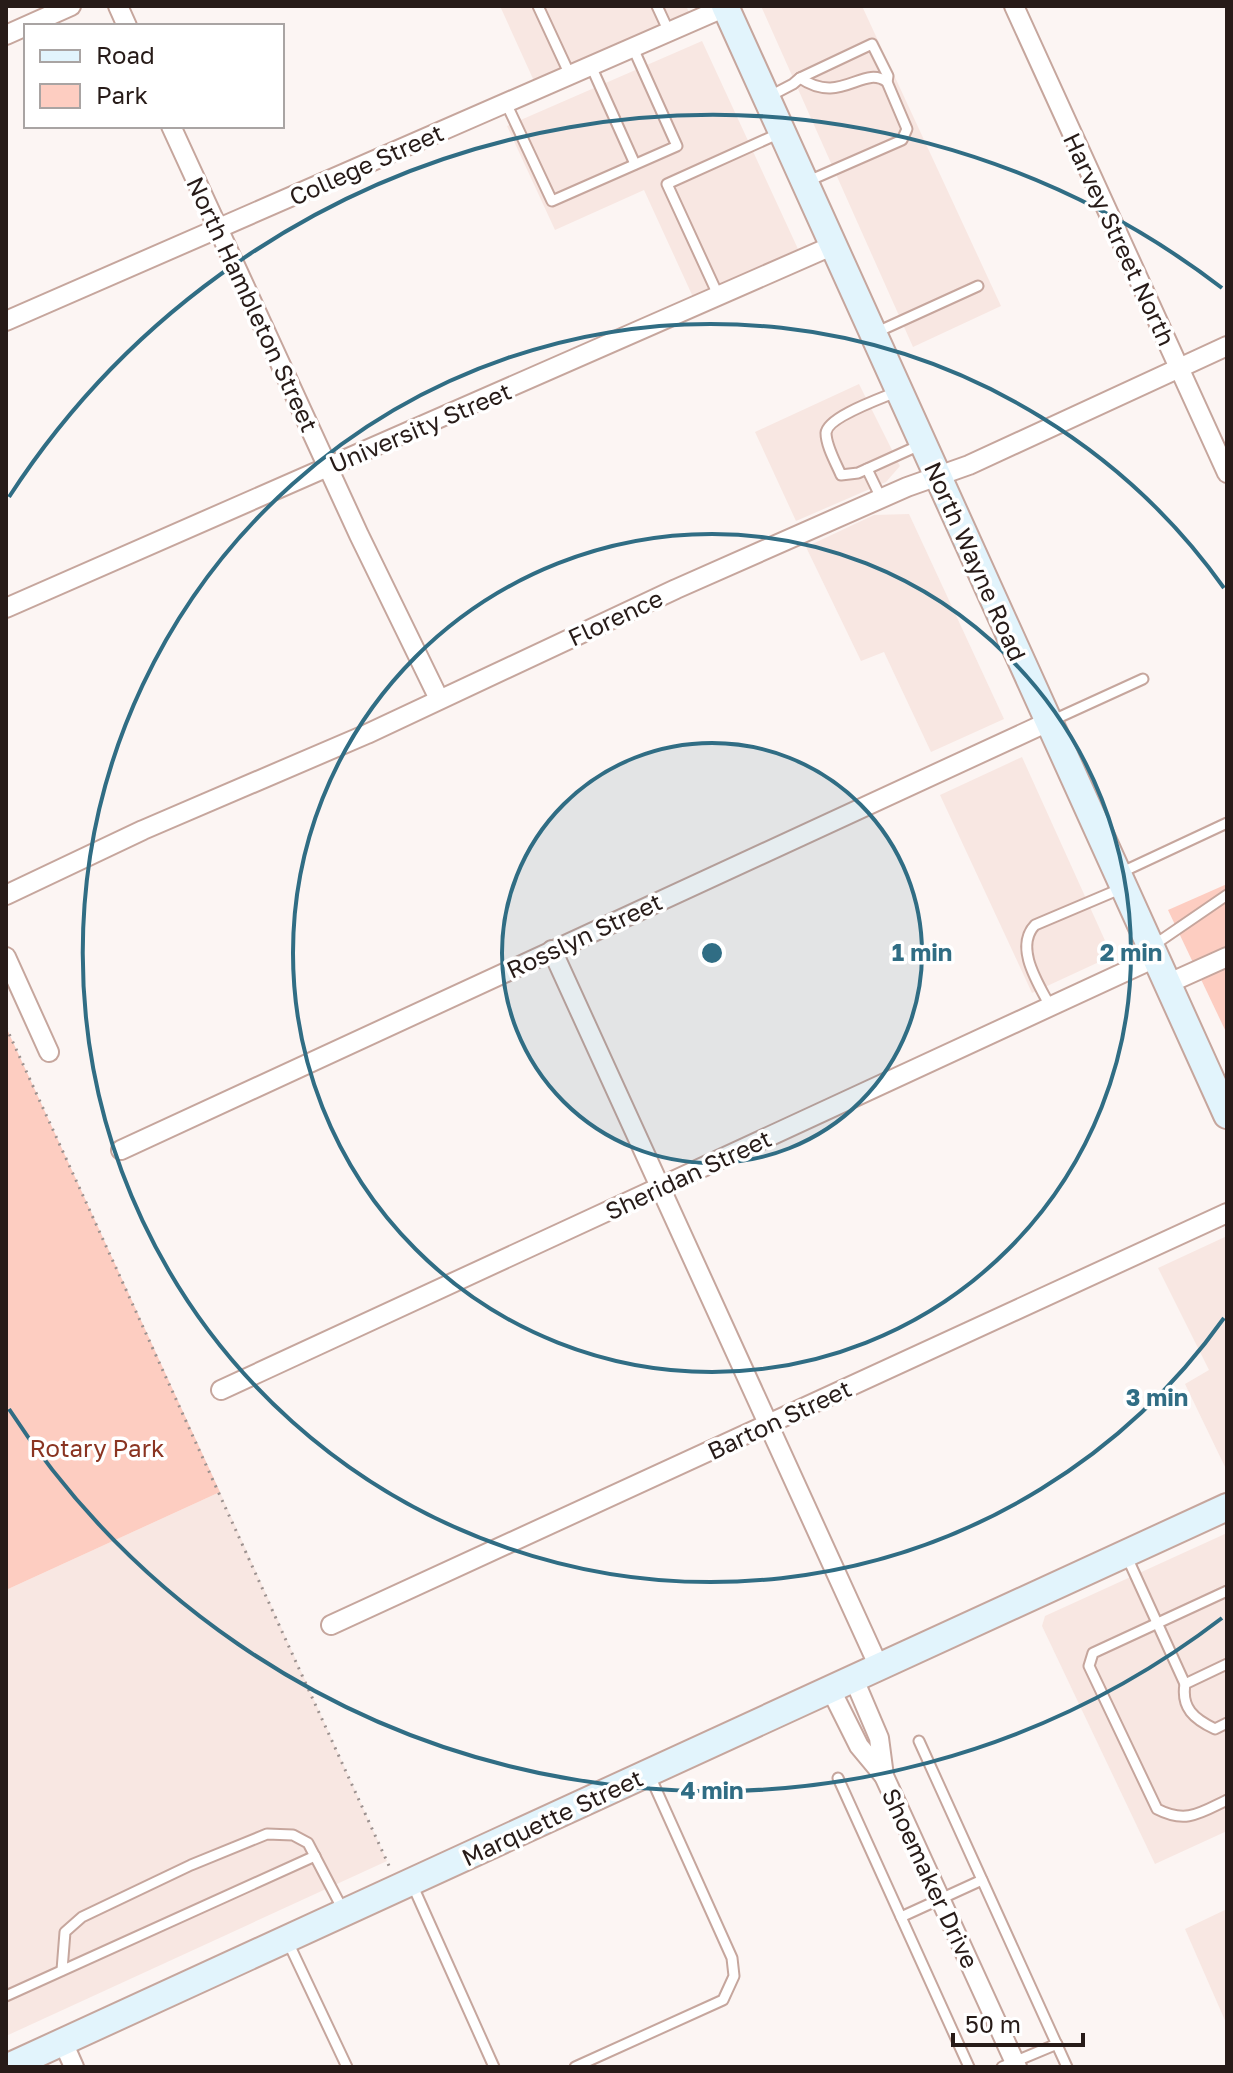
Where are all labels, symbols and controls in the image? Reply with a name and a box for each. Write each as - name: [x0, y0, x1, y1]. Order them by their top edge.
- legend: [24, 24, 284, 128]
- text: Road: [96, 40, 155, 69]
- text: Park: [96, 80, 148, 109]
- street label: College Street: [285, 117, 447, 211]
- street label: Harvey Street North: [1058, 128, 1182, 350]
- street label: North Hambleton Street: [181, 172, 325, 436]
- street label: University Street: [325, 376, 515, 478]
- street label: North Wayne Road: [919, 457, 1033, 665]
- street label: Florence: [563, 583, 667, 651]
- street label: Rosslyn Street: [502, 886, 666, 984]
- text: 1 min: [892, 937, 952, 966]
- text: 2 min: [1100, 937, 1162, 966]
- centre of rings: [698, 939, 726, 967]
- street label: Sheridan Street: [600, 1123, 776, 1225]
- street label: Barton Street: [703, 1373, 855, 1465]
- text: 3 min: [1126, 1382, 1188, 1411]
- park label: Rotary Park: [29, 1433, 165, 1462]
- street label: Marquette Street: [457, 1762, 647, 1872]
- text: 4 min: [680, 1775, 744, 1804]
- street label: Shoemaker Drive: [877, 1783, 985, 1973]
- scale bar: [953, 1997, 1083, 2047]
- text: 50 m: [965, 2009, 1021, 2038]

